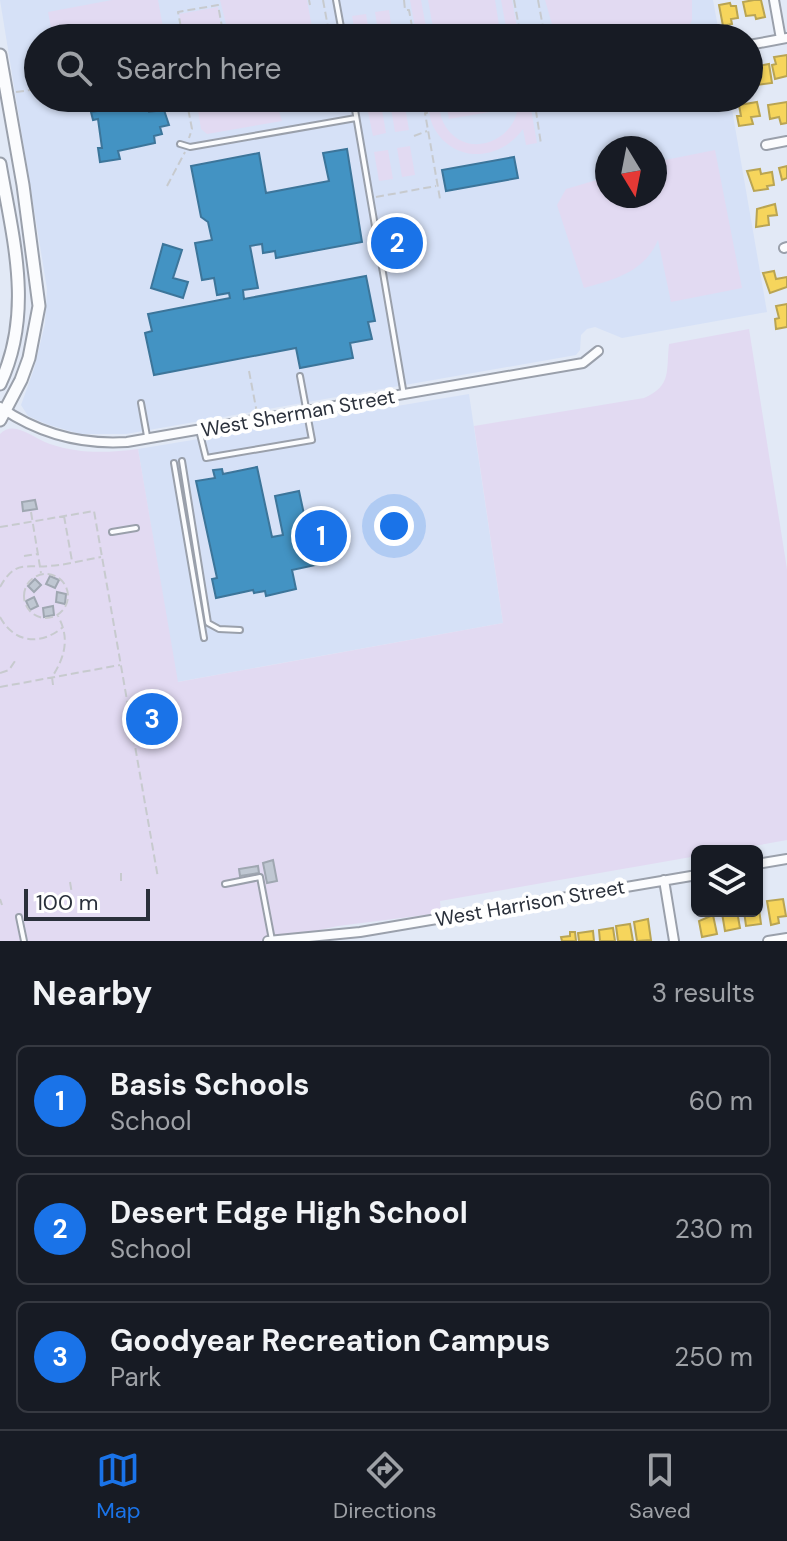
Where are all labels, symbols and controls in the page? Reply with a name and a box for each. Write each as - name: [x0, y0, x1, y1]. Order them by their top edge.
- search box: [24, 24, 763, 112]
- icon: search: [52, 46, 96, 90]
- text: Search here: [116, 49, 282, 88]
- north arrow: [595, 136, 667, 208]
- pin: 2: [371, 213, 423, 273]
- street label: West Sherman Street: [199, 383, 397, 443]
- pin: 1: [295, 506, 347, 566]
- your location: [374, 506, 414, 546]
- pin: 3: [126, 689, 178, 749]
- map controls: [691, 845, 763, 917]
- button: layers: [691, 845, 763, 917]
- street label: West Harrison Street: [433, 874, 627, 932]
- scale bar: [24, 885, 150, 921]
- text: 100 m: [36, 888, 98, 917]
- text: Nearby: [32, 971, 152, 1016]
- text: 3 results: [652, 976, 755, 1010]
- text: Basis Schools: [110, 1065, 309, 1104]
- text: 1: [55, 1084, 65, 1118]
- text: 60 m: [689, 1084, 753, 1118]
- text: School: [110, 1104, 192, 1138]
- text: Desert Edge High School: [110, 1193, 468, 1232]
- text: 2: [52, 1212, 68, 1246]
- text: 230 m: [675, 1212, 753, 1246]
- text: School: [110, 1232, 192, 1266]
- text: Goodyear Recreation Campus: [110, 1321, 550, 1360]
- text: 3: [52, 1340, 68, 1374]
- text: 250 m: [674, 1340, 753, 1374]
- text: Park: [110, 1360, 161, 1394]
- tab: Map: [96, 1448, 141, 1525]
- tab: Directions: [333, 1448, 437, 1525]
- tab: Saved: [629, 1448, 691, 1525]

